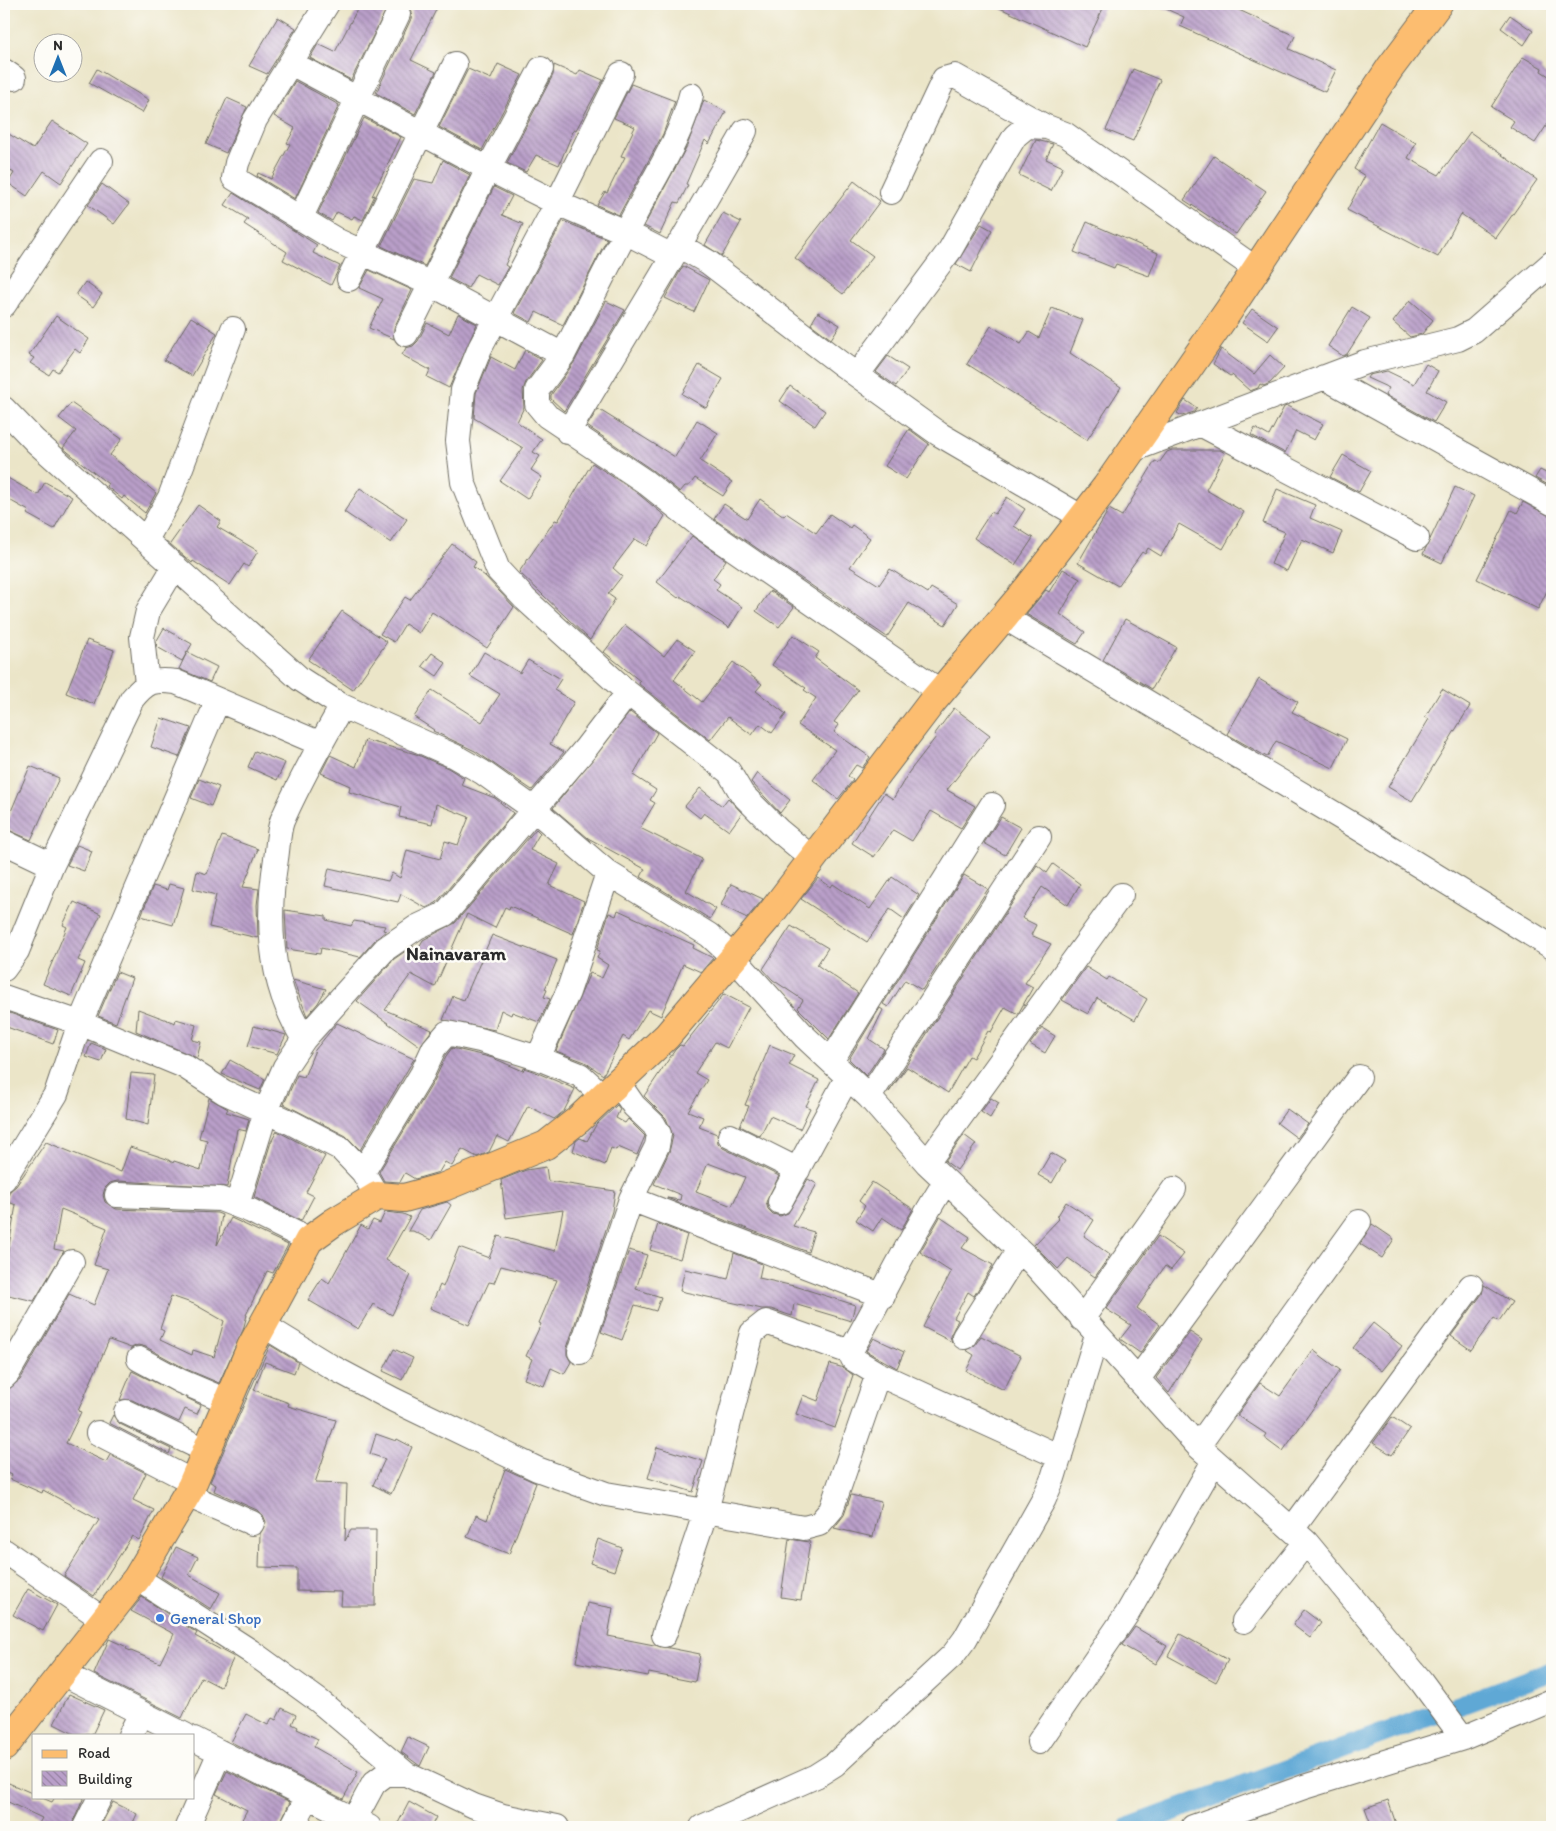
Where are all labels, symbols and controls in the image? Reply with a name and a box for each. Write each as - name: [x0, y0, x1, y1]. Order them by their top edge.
- north arrow: [32, 32, 82, 82]
- text: N: [53, 37, 63, 54]
- district label: Nainavaram: [406, 942, 506, 965]
- place label: General Shop: [170, 1609, 262, 1628]
- marker: General Shop: [154, 1612, 166, 1624]
- legend: [32, 1734, 195, 1798]
- text: Road: [78, 1744, 111, 1762]
- text: Building: [78, 1770, 132, 1788]

